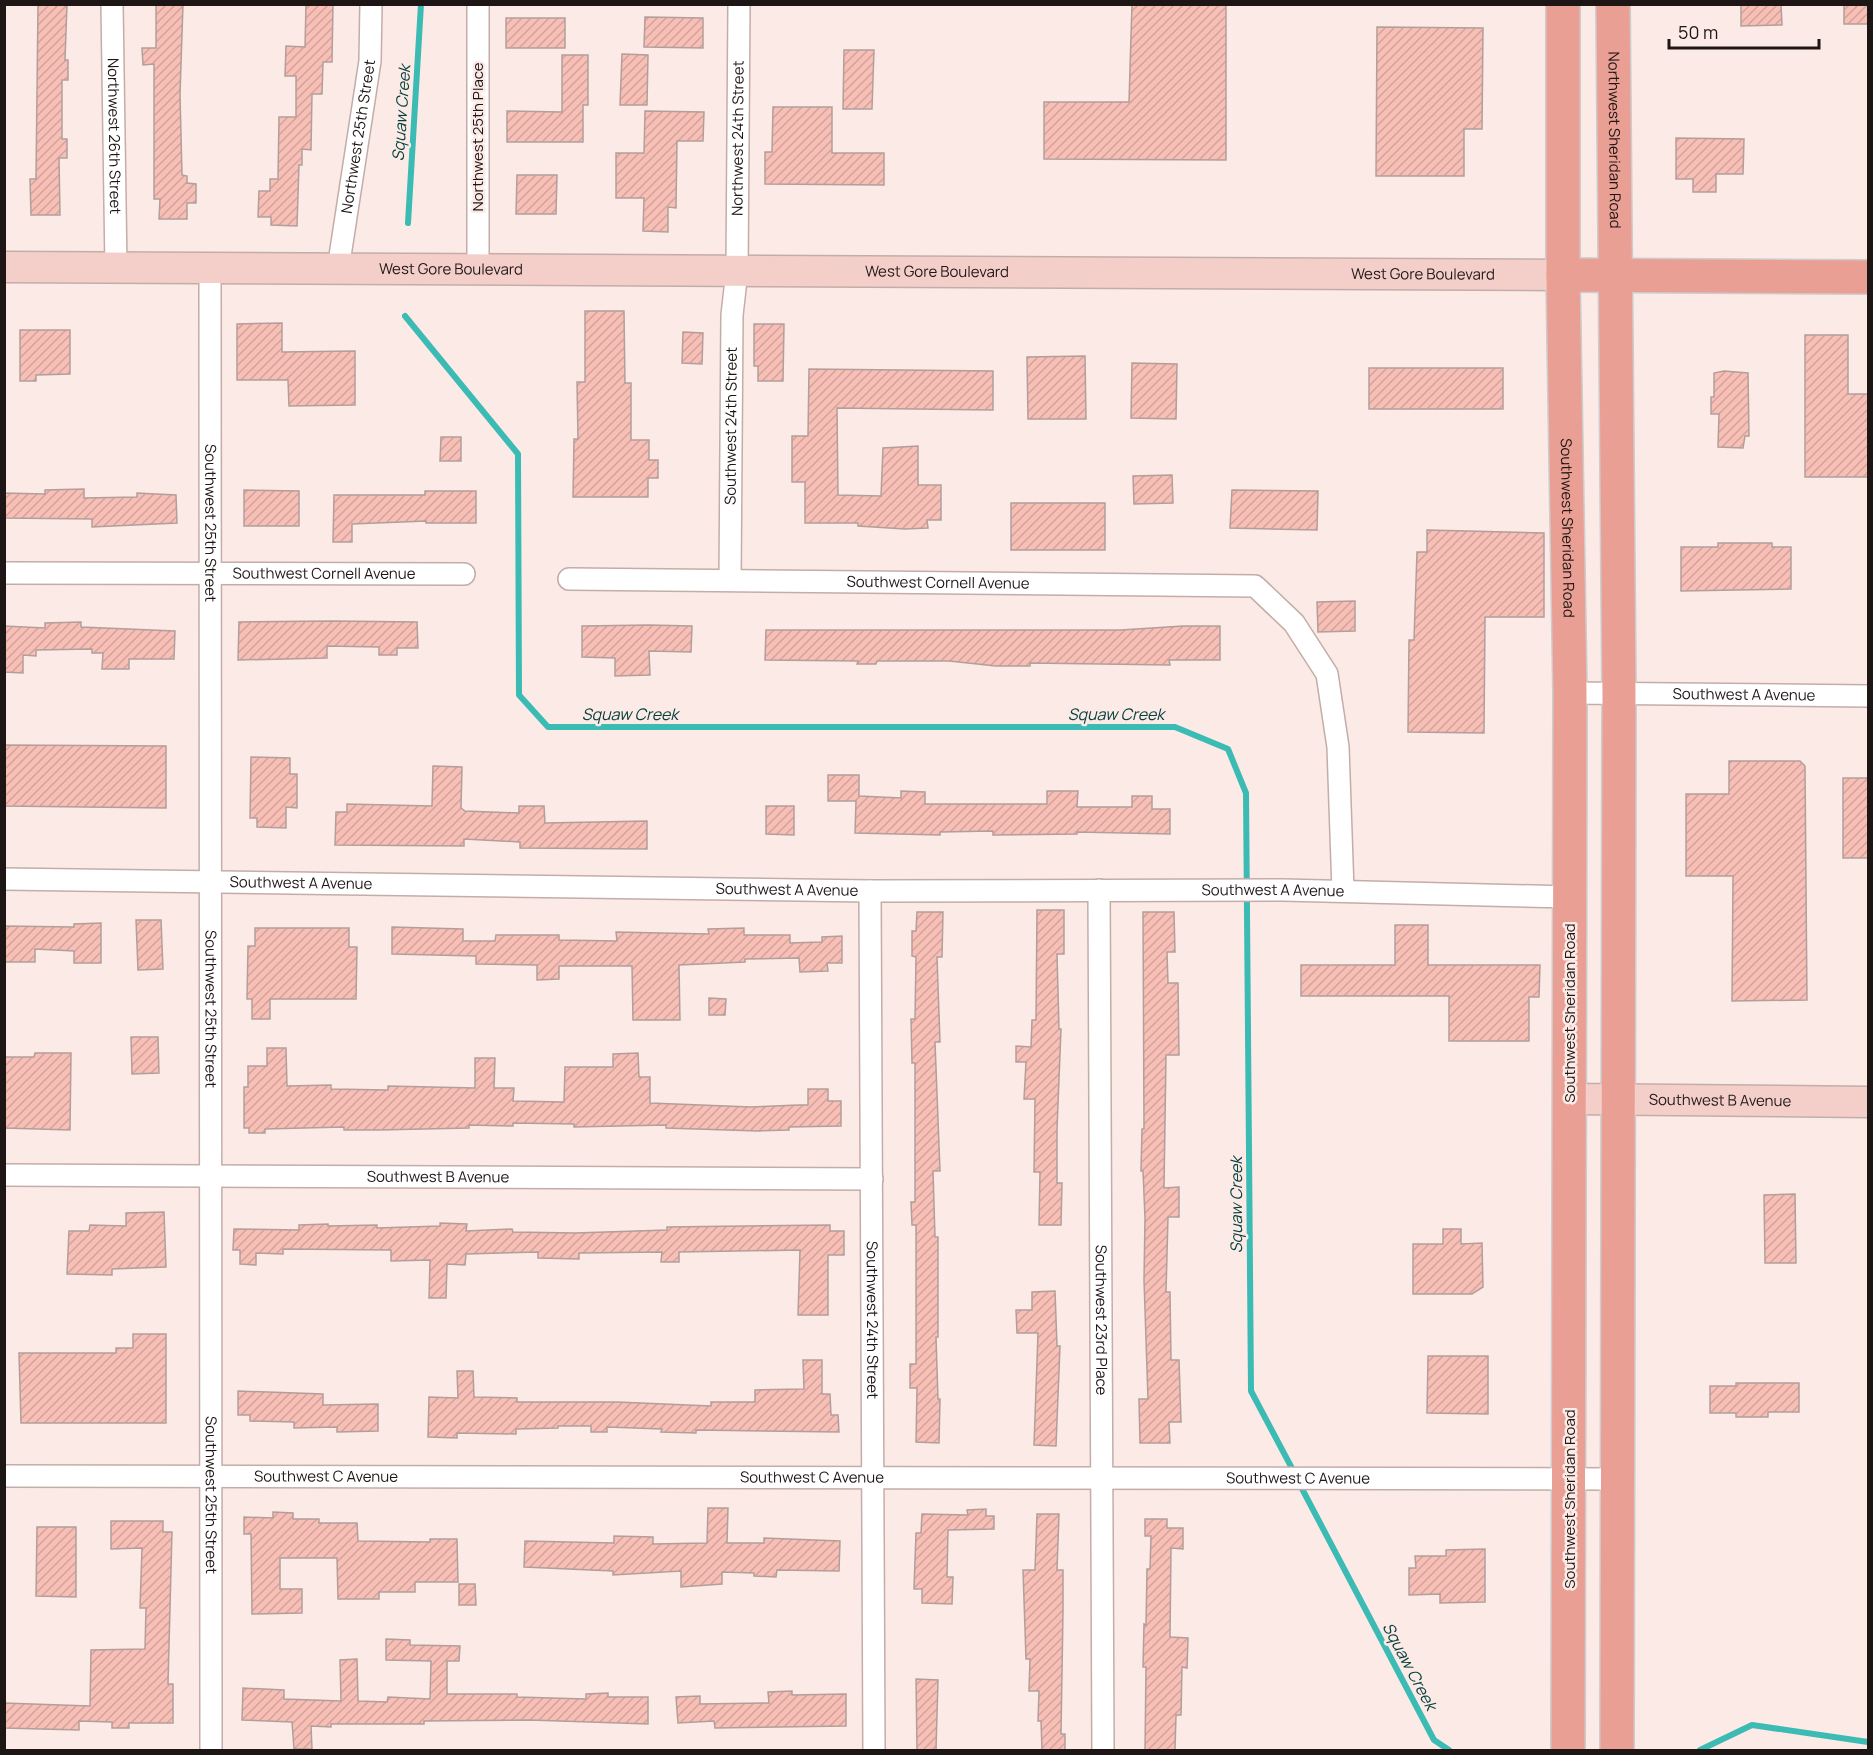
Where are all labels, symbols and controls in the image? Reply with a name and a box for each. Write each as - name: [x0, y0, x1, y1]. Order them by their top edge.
- scale bar: [1669, 12, 1819, 50]
- text: 50 m: [1678, 20, 1718, 44]
- street label: Northwest Sheridan Road: [1603, 51, 1626, 229]
- street label: Northwest 26th Street: [103, 58, 126, 214]
- street label: Northwest 25th Street: [336, 58, 380, 215]
- street label: Northwest 24th Street: [726, 60, 749, 216]
- water label: Squaw Creek: [387, 62, 415, 162]
- street label: Northwest 25th Place: [467, 62, 488, 212]
- street label: West Gore Boulevard: [379, 258, 523, 280]
- street label: West Gore Boulevard: [865, 260, 1009, 282]
- street label: West Gore Boulevard: [1351, 263, 1495, 285]
- street label: Southwest 24th Street: [720, 347, 742, 505]
- street label: Southwest Sheridan Road: [1556, 438, 1580, 618]
- street label: Southwest 25th Street: [200, 444, 221, 602]
- street label: Southwest Cornell Avenue: [232, 562, 416, 584]
- street label: Southwest Cornell Avenue: [846, 571, 1030, 594]
- street label: Southwest A Avenue: [1672, 683, 1816, 705]
- water label: Squaw Creek: [582, 703, 680, 725]
- water label: Squaw Creek: [1068, 703, 1166, 725]
- street label: Southwest A Avenue: [229, 871, 373, 894]
- street label: Southwest A Avenue: [715, 878, 859, 901]
- street label: Southwest A Avenue: [1201, 879, 1345, 901]
- street label: Southwest Sheridan Road: [1559, 923, 1580, 1103]
- street label: Southwest 25th Street: [200, 930, 222, 1088]
- street label: Southwest B Avenue: [1649, 1089, 1792, 1111]
- water label: Squaw Creek: [1225, 1155, 1247, 1253]
- street label: Southwest B Avenue: [367, 1166, 510, 1187]
- street label: Southwest 24th Street: [862, 1241, 883, 1399]
- street label: Southwest 23rd Place: [1091, 1245, 1112, 1396]
- street label: Southwest Sheridan Road: [1559, 1409, 1580, 1589]
- street label: Southwest 25th Street: [201, 1416, 222, 1574]
- street label: Southwest C Avenue: [254, 1465, 398, 1487]
- street label: Southwest C Avenue: [740, 1466, 884, 1488]
- street label: Southwest C Avenue: [1226, 1467, 1370, 1489]
- water label: Squaw Creek: [1378, 1618, 1443, 1716]

